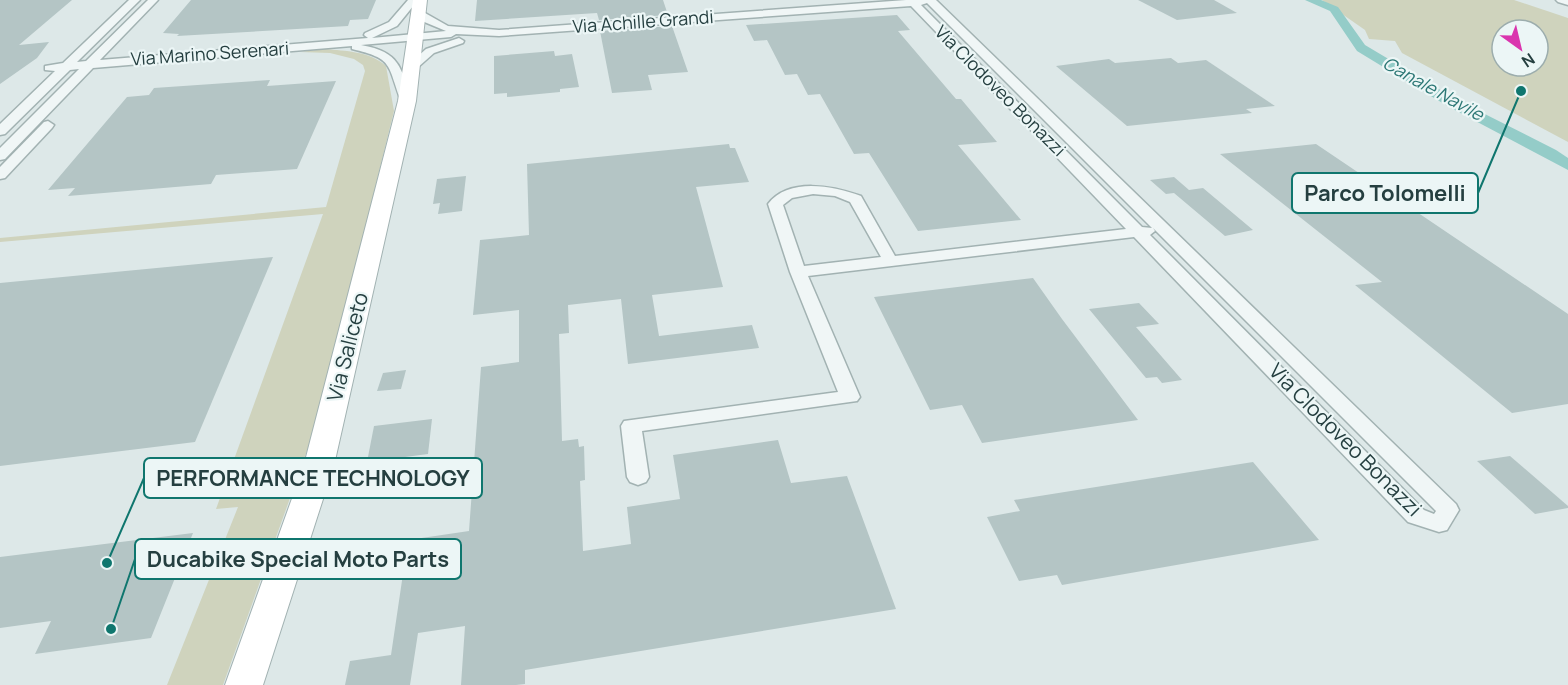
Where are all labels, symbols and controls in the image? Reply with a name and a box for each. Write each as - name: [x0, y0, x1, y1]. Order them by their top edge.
- street label: Via Achille Grandi: [572, 4, 714, 38]
- north arrow: [1490, 18, 1550, 78]
- street label: Via Clodoveo Bonazzi: [930, 20, 1071, 161]
- street label: Via Marino Serenari: [130, 36, 290, 71]
- text: N: [1517, 48, 1539, 73]
- water label: Canale Navile: [1379, 50, 1490, 126]
- callout: Parco Tolomelli: [1292, 173, 1478, 213]
- text: Parco Tolomelli: [1304, 178, 1466, 208]
- street label: Via Saliceto: [320, 289, 374, 404]
- street label: Via Clodoveo Bonazzi: [1263, 357, 1428, 522]
- callout: PERFORMANCE TECHNOLOGY: [144, 458, 482, 498]
- text: PERFORMANCE TECHNOLOGY: [156, 463, 470, 493]
- callout: Ducabike Special Moto Parts: [135, 539, 461, 579]
- text: Ducabike Special Moto Parts: [147, 544, 449, 574]

